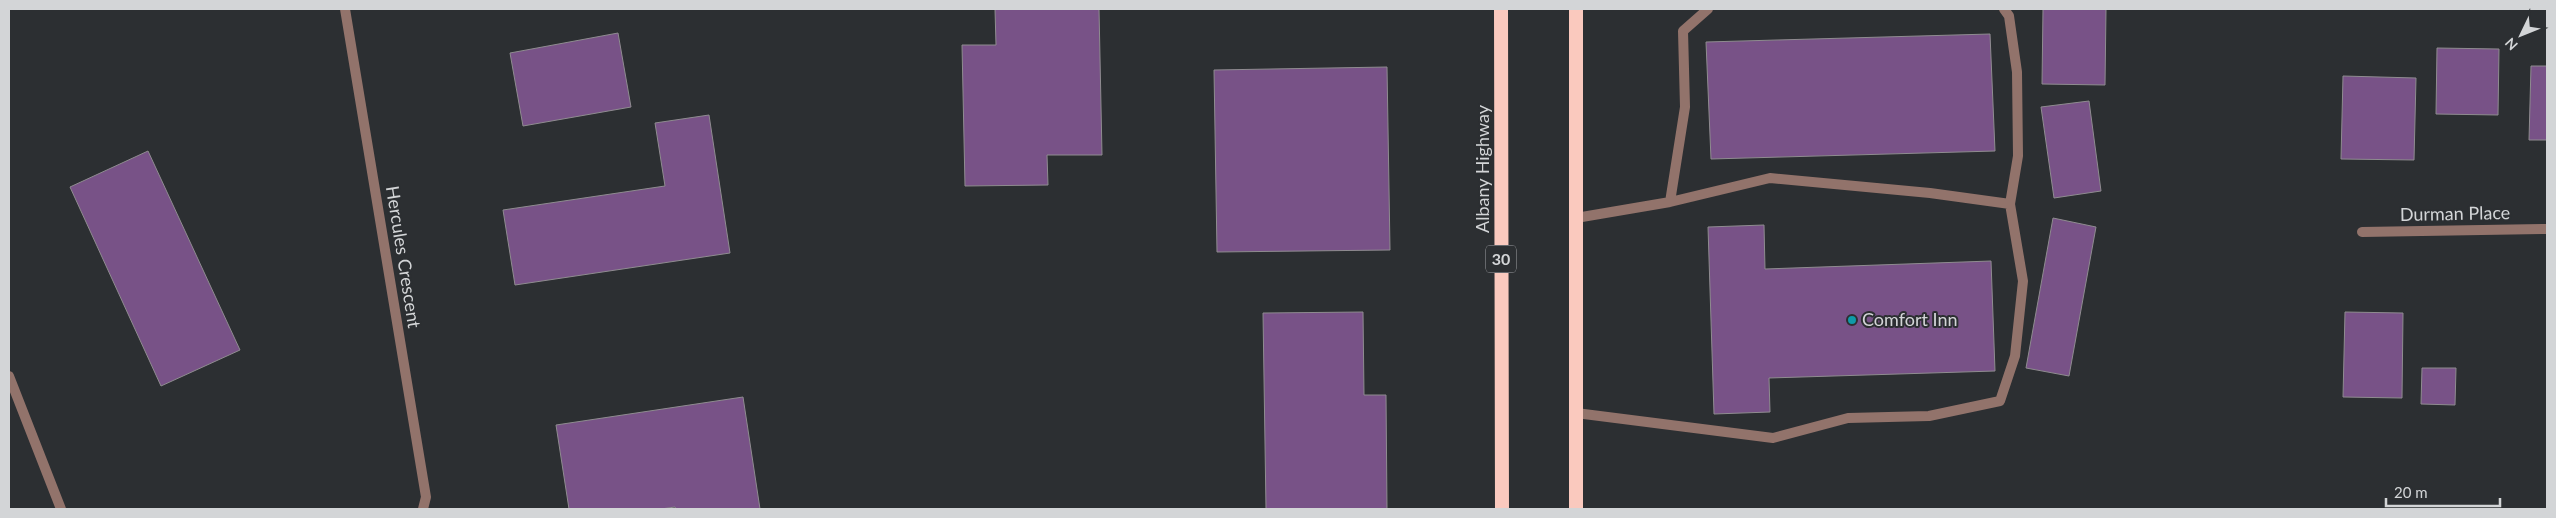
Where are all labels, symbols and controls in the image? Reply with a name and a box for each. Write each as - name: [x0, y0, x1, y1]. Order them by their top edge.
- north arrow: [2496, 10, 2546, 60]
- text: N: [2501, 34, 2521, 54]
- street label: Albany Highway: [1471, 104, 1493, 233]
- street label: Hercules Crescent: [382, 184, 426, 330]
- street label: Durman Place: [2400, 201, 2510, 225]
- road number: 30: [1486, 245, 1516, 272]
- place label: Comfort Inn: [1862, 308, 1958, 330]
- marker: Comfort Inn: [1846, 314, 1858, 326]
- scale bar: [2386, 476, 2500, 508]
- text: 20 m: [2394, 483, 2428, 501]

